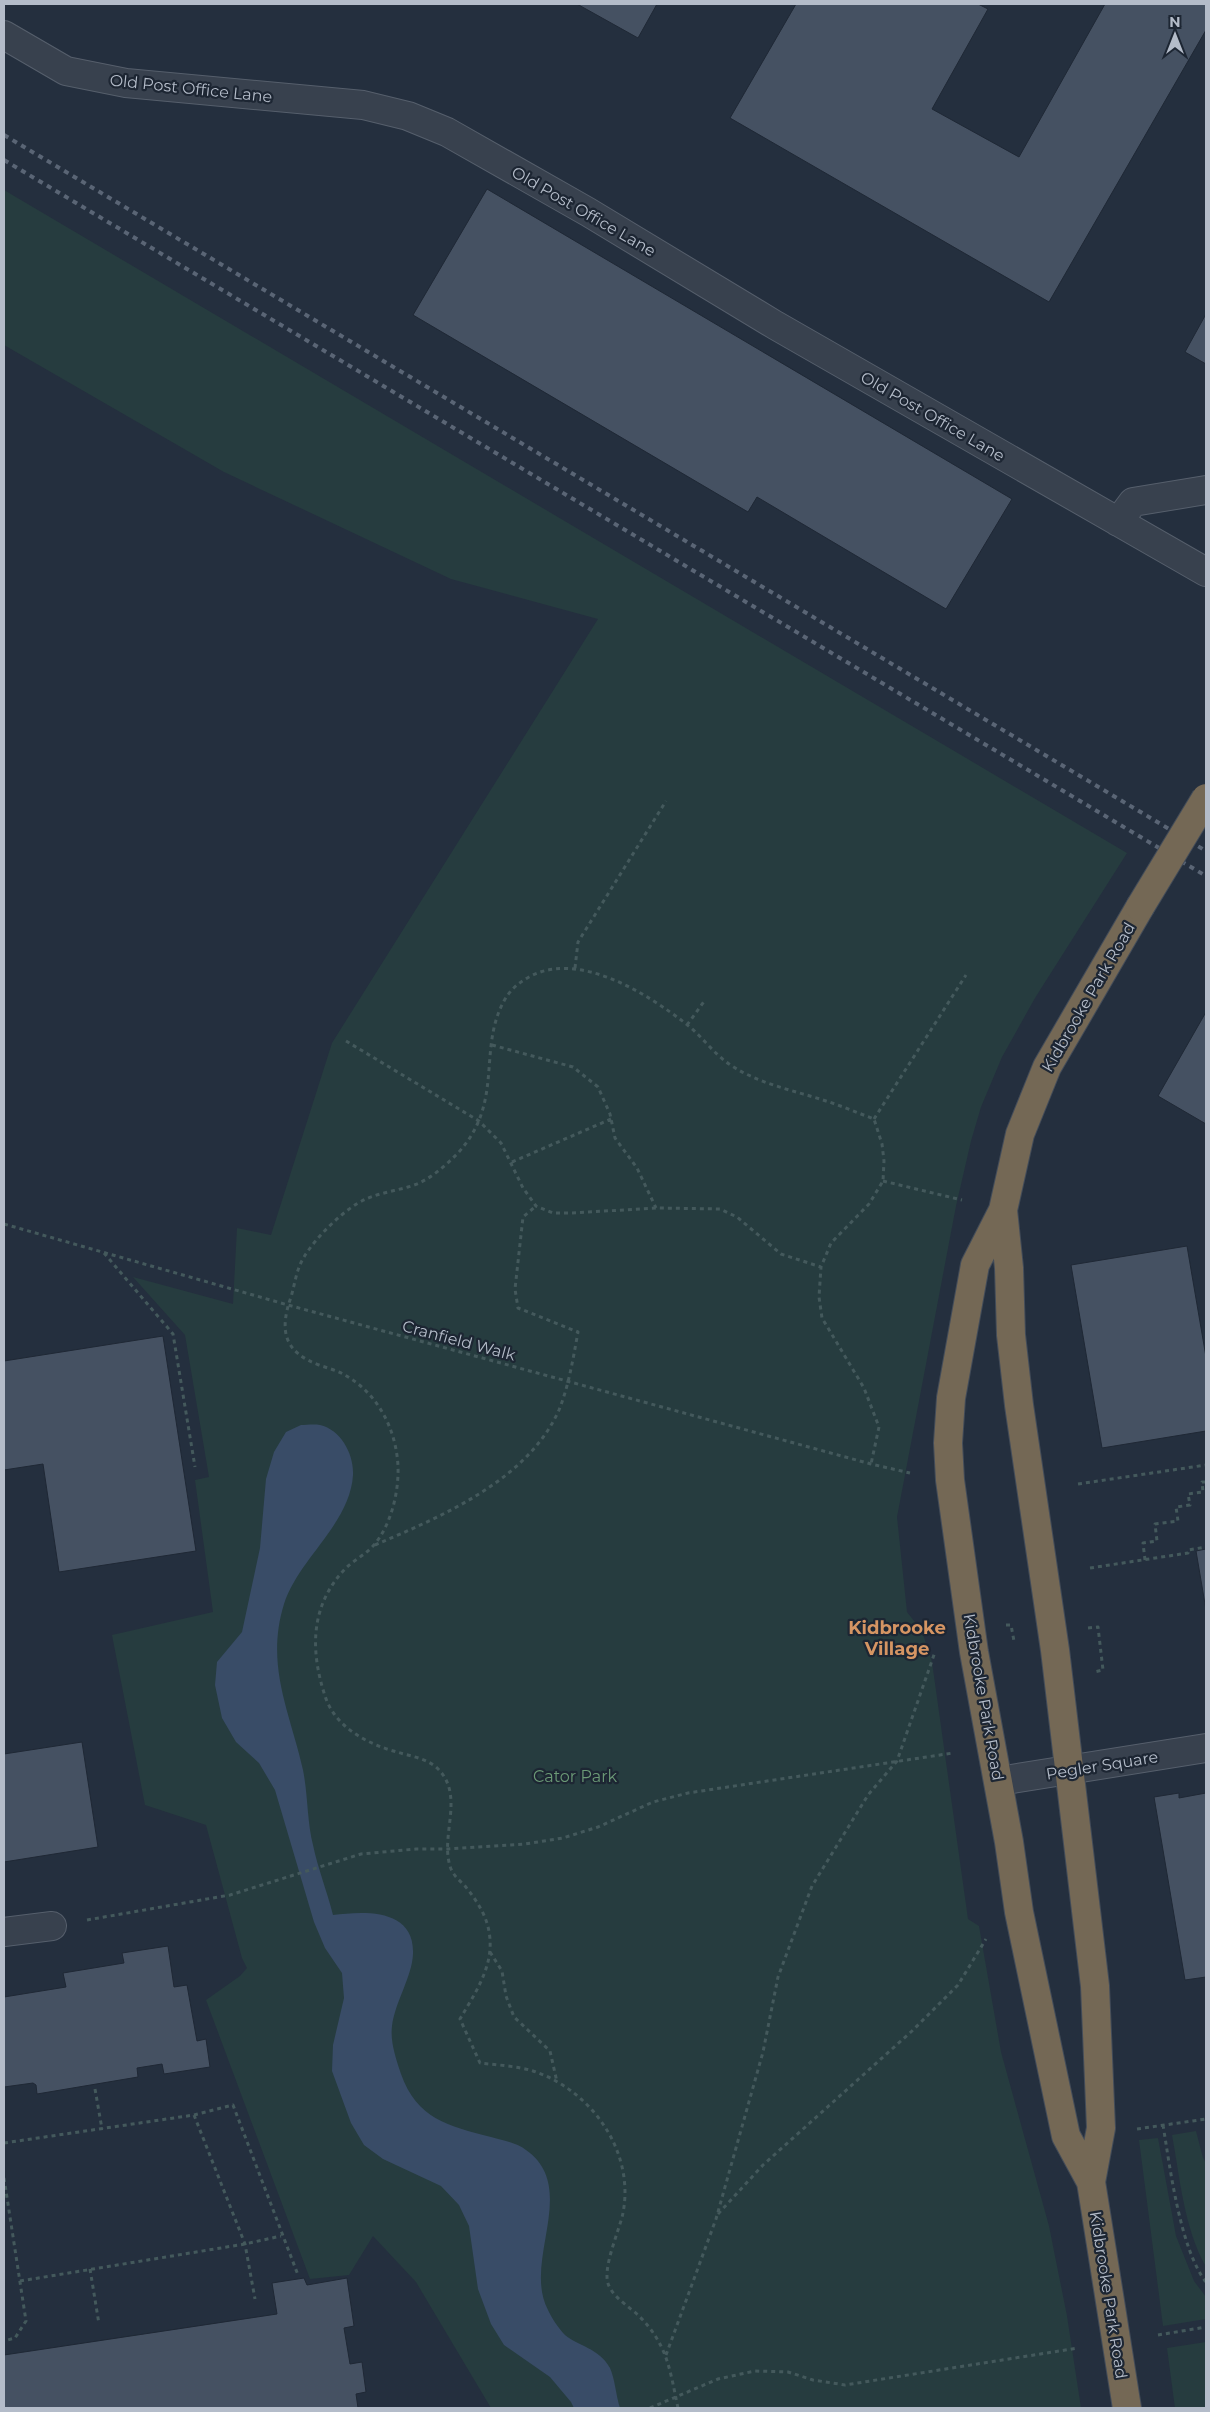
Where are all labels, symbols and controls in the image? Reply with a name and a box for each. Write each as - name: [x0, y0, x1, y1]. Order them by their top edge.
- north arrow: [1150, 10, 1200, 60]
- text: N: [1169, 13, 1181, 31]
- street label: Old Post Office Lane: [109, 71, 273, 106]
- street label: Old Post Office Lane: [508, 162, 659, 260]
- street label: Old Post Office Lane: [857, 367, 1008, 465]
- street label: Kidbrooke Park Road: [1038, 919, 1139, 1075]
- street label: Cranfield Walk: [400, 1316, 518, 1365]
- street label: Kidbrooke Park Road: [959, 1612, 1008, 1782]
- district label: Kidbrooke Village: [848, 1617, 946, 1660]
- street label: Pegler Square: [1045, 1747, 1159, 1784]
- park label: Cator Park: [533, 1767, 617, 1786]
- street label: Kidbrooke Park Road: [1086, 2210, 1131, 2380]

